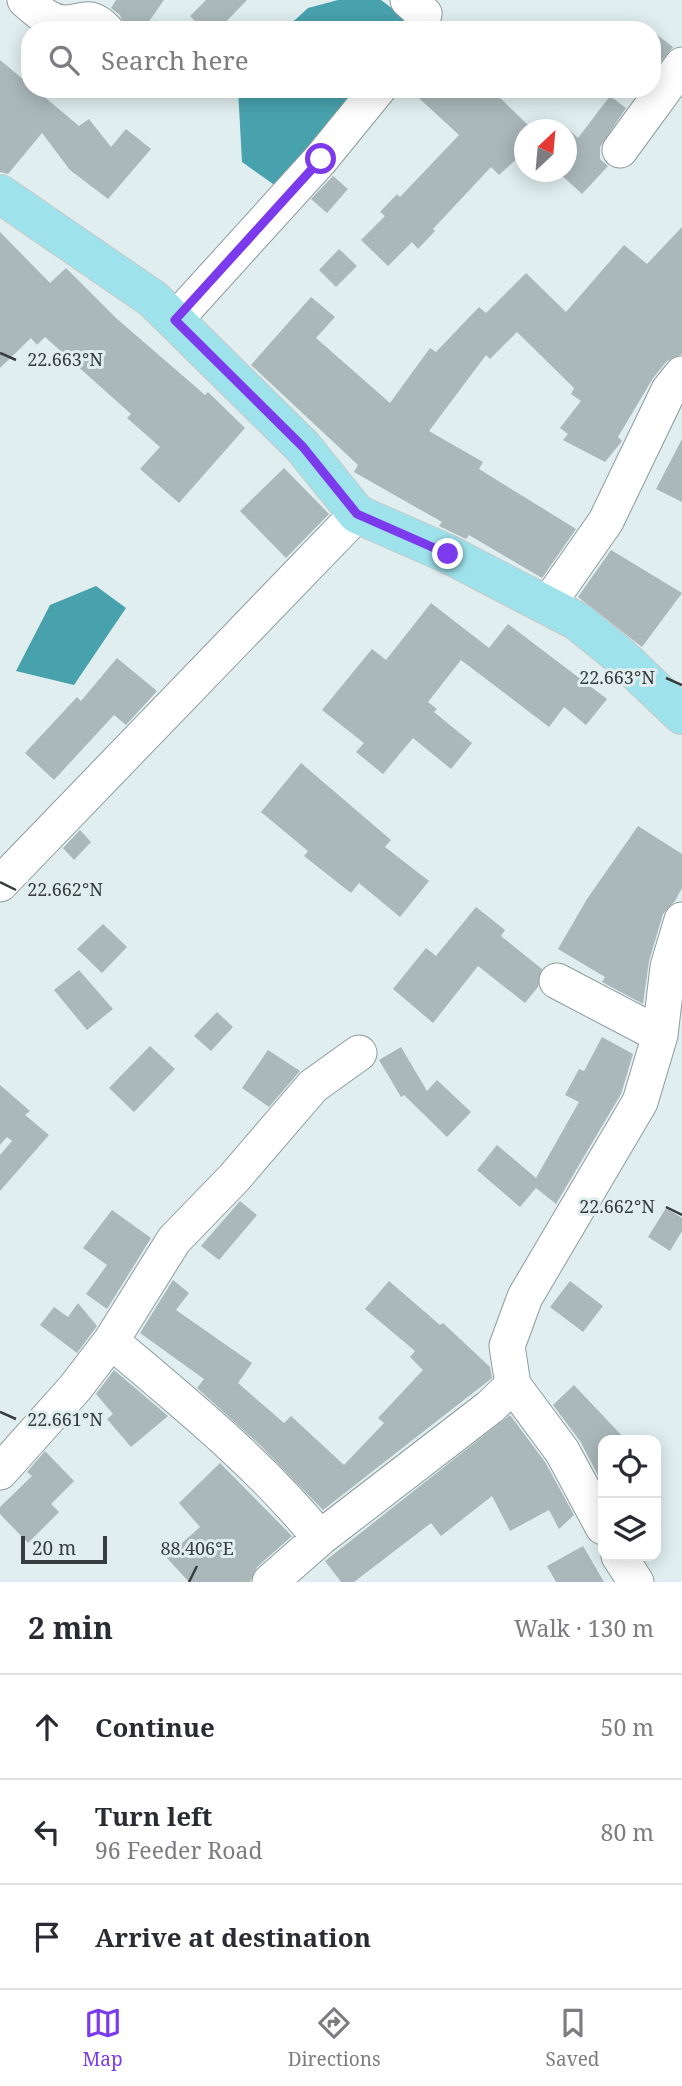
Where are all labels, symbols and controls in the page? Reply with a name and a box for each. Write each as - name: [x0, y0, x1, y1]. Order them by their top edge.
- search box: [21, 21, 661, 98]
- icon: search: [45, 41, 83, 79]
- text: Search here: [101, 42, 249, 78]
- north arrow: [514, 119, 577, 182]
- route start: [305, 143, 336, 174]
- text: 22.663°N: [27, 347, 103, 371]
- route end: [432, 538, 463, 569]
- text: 22.663°N: [579, 665, 655, 689]
- text: 22.662°N: [27, 877, 103, 901]
- text: 22.662°N: [579, 1194, 655, 1218]
- text: 22.661°N: [27, 1407, 103, 1431]
- map controls: [598, 1435, 661, 1561]
- button: locate: [598, 1435, 661, 1498]
- button: layers: [598, 1498, 661, 1561]
- scale bar: [21, 1533, 107, 1565]
- text: 20 m: [32, 1535, 76, 1561]
- text: 88.406°E: [160, 1536, 234, 1560]
- text: 2 min: [28, 1607, 113, 1648]
- text: Walk · 130 m: [514, 1612, 654, 1644]
- icon: ahead: [28, 1708, 66, 1746]
- text: Continue: [95, 1709, 215, 1745]
- text: 50 m: [601, 1711, 654, 1743]
- text: Turn left: [95, 1798, 212, 1834]
- icon: left: [28, 1813, 66, 1851]
- text: 80 m: [601, 1816, 654, 1848]
- text: 96 Feeder Road: [95, 1834, 263, 1866]
- icon: arrive: [28, 1918, 66, 1956]
- text: Arrive at destination: [95, 1919, 371, 1955]
- tab: Map: [83, 2004, 123, 2072]
- tab: Directions: [288, 2004, 381, 2072]
- tab: Saved: [546, 2004, 599, 2072]

